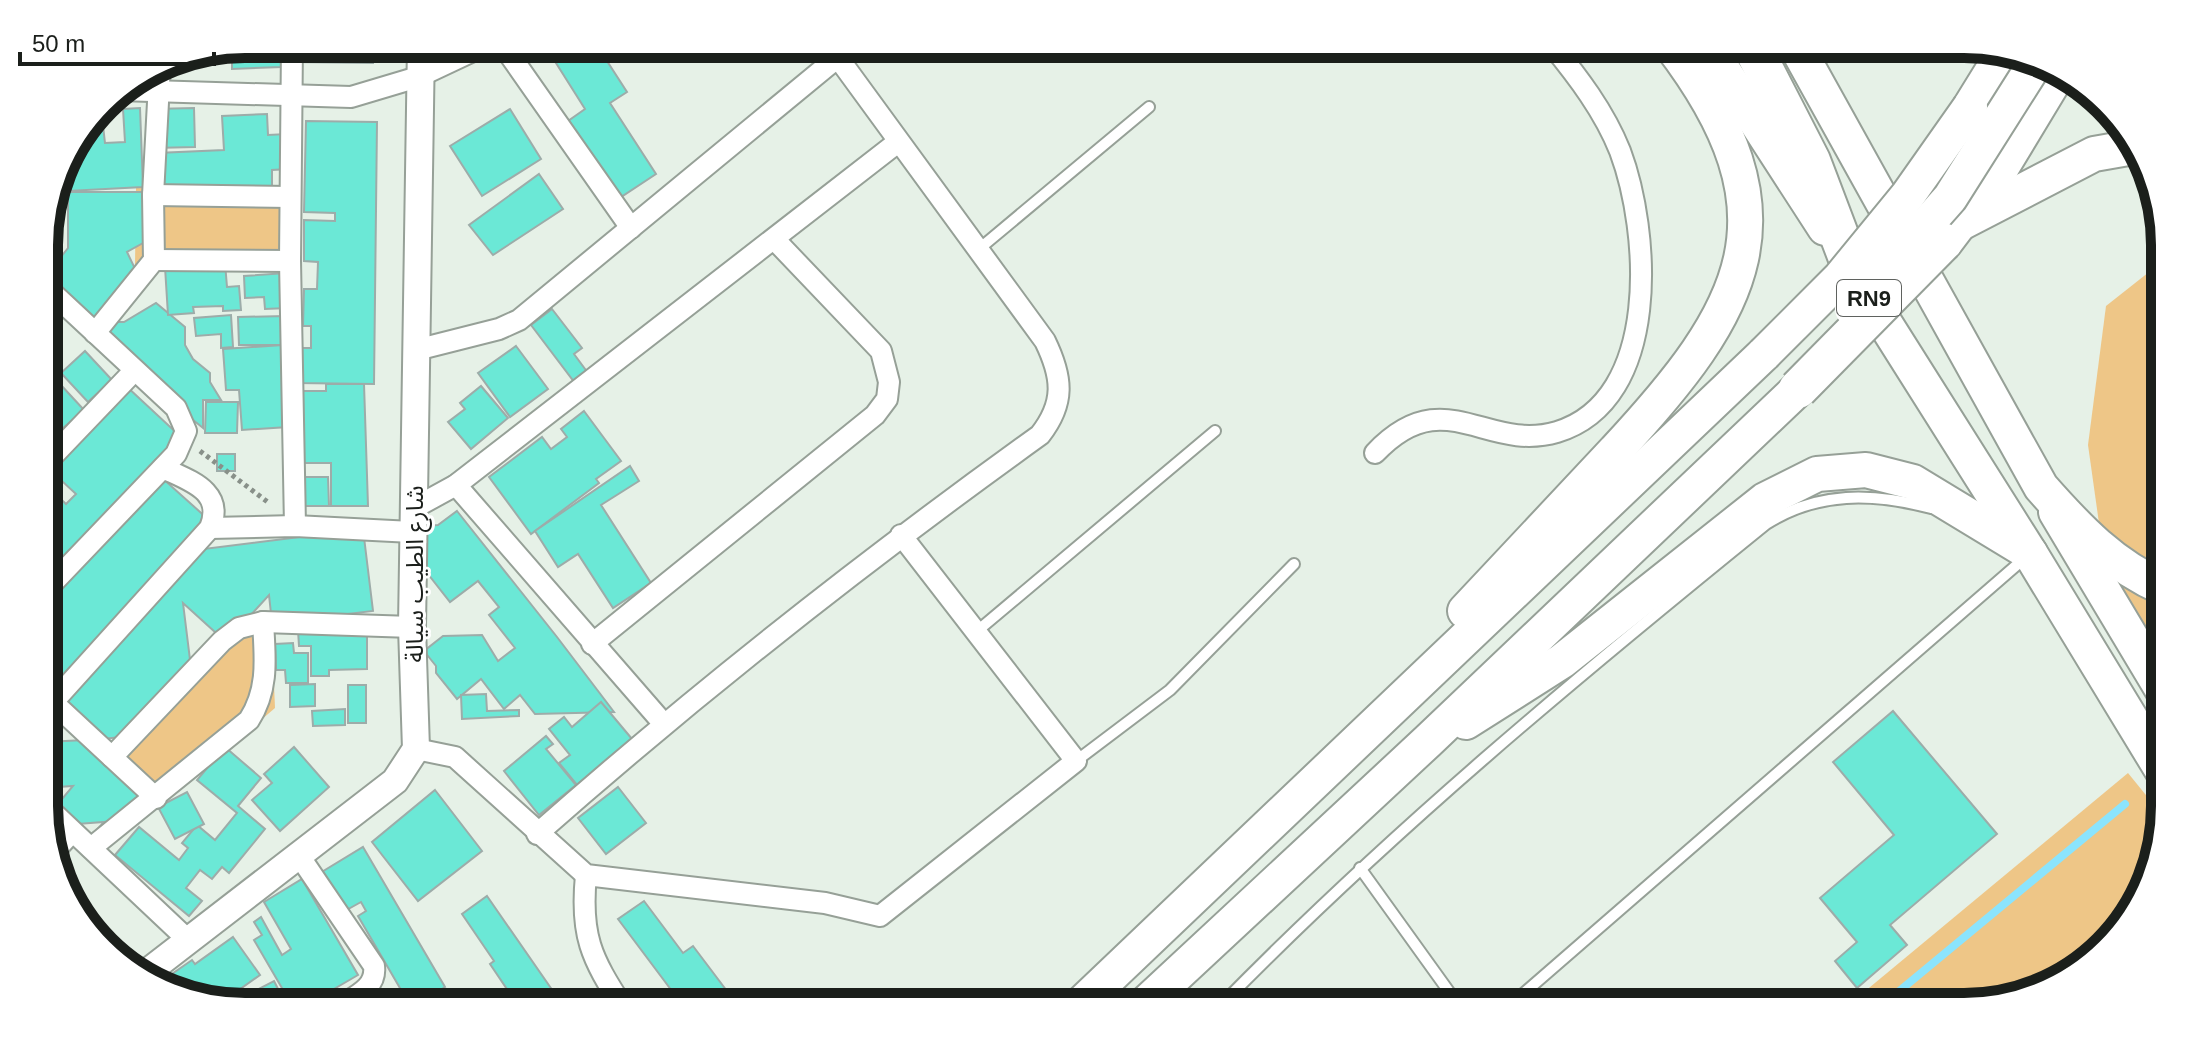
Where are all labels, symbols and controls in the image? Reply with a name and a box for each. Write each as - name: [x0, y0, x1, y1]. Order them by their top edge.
- scale bar: [20, 16, 214, 66]
- text: 50 m: [32, 30, 85, 57]
- road number: RN9: [1837, 280, 1901, 316]
- street label: شارع الطيب سيالة: [401, 486, 432, 662]

